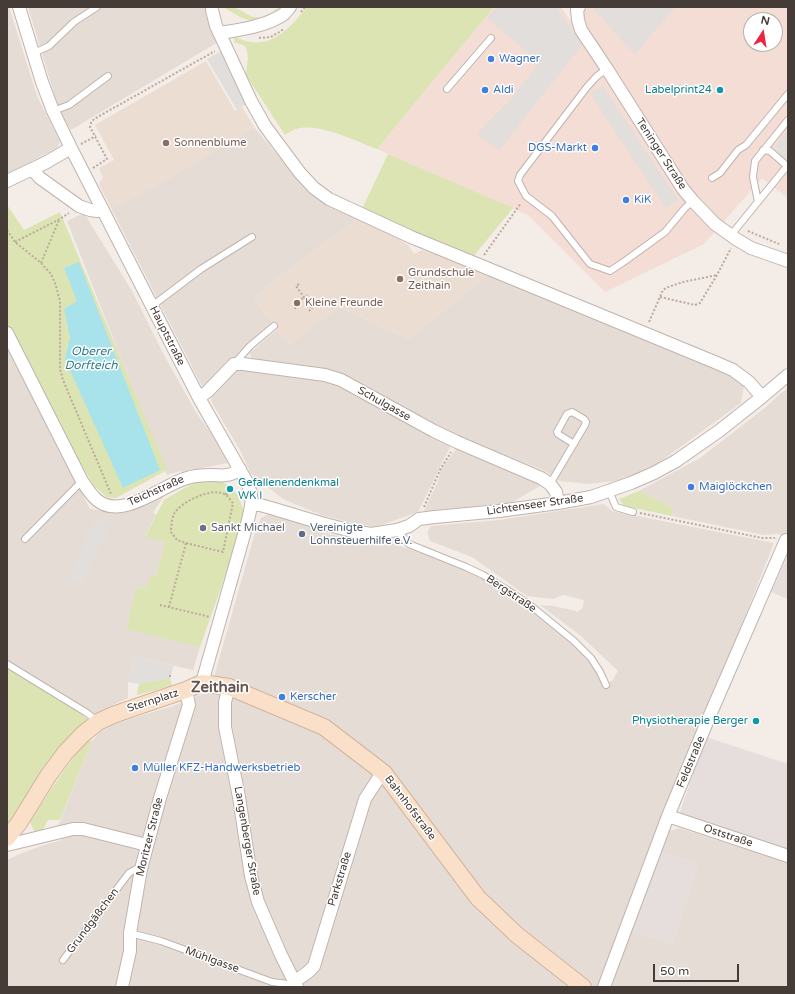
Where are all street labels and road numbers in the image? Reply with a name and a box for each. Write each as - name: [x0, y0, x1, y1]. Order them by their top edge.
- street label: Teninger Straße: [633, 116, 689, 192]
- street label: Hauptstraße: [146, 304, 188, 368]
- street label: Schulgasse: [355, 384, 413, 424]
- street label: Teichstraße: [126, 473, 186, 509]
- street label: Lichtenseer Straße: [486, 492, 584, 518]
- street label: Bergstraße: [483, 572, 539, 616]
- street label: Sternplatz: [126, 687, 180, 715]
- street label: Feldstraße: [674, 734, 708, 790]
- street label: Bahnhofstraße: [381, 773, 439, 843]
- street label: Langenberger Straße: [231, 785, 263, 897]
- street label: Moritzer Straße: [134, 796, 166, 878]
- street label: Oststraße: [702, 822, 754, 850]
- street label: Parkstraße: [325, 850, 355, 908]
- street label: Grundgäßchen: [64, 886, 122, 956]
- street label: Mühlgasse: [183, 944, 241, 976]

